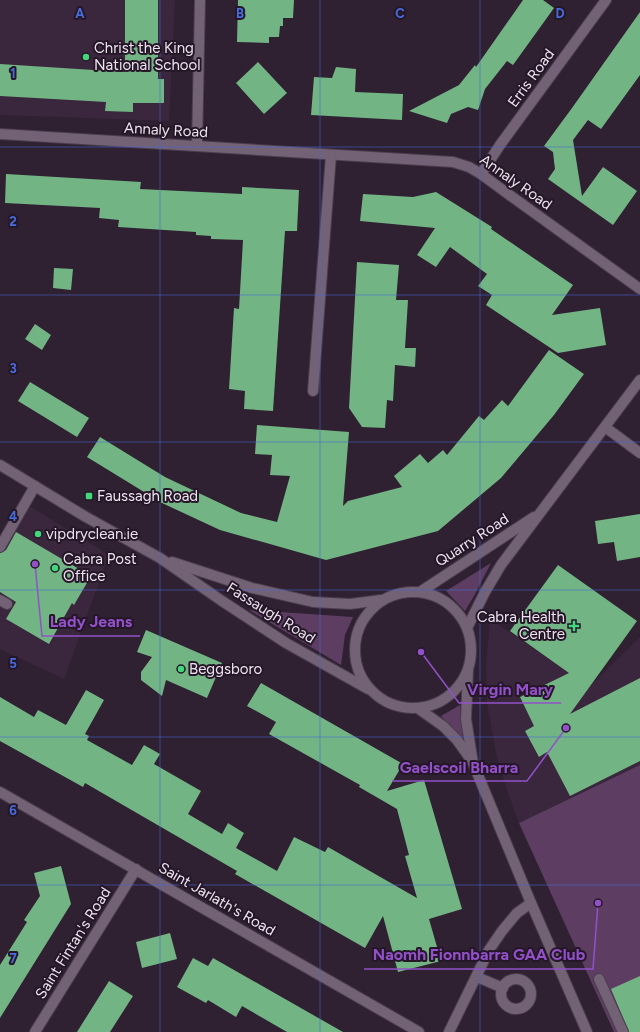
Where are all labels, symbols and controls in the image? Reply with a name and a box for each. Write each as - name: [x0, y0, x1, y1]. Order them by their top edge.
- text: A: [75, 6, 85, 21]
- text: B: [236, 6, 244, 21]
- text: C: [395, 6, 405, 21]
- text: D: [555, 6, 565, 21]
- place label: Christ the King National School: [94, 39, 201, 74]
- street label: Erris Road: [504, 45, 558, 111]
- marker: Christ the King National School: [81, 52, 91, 62]
- text: 1: [10, 66, 16, 81]
- street label: Annaly Road: [124, 119, 208, 141]
- street label: Annaly Road: [476, 151, 556, 213]
- text: 2: [9, 214, 17, 229]
- text: 3: [9, 361, 17, 376]
- place label: Faussagh Road: [97, 487, 198, 505]
- marker: Faussagh Road: [84, 491, 94, 501]
- text: 4: [9, 509, 17, 524]
- street label: Quarry Road: [432, 510, 512, 570]
- place label: vipdryclean.ie: [46, 525, 138, 543]
- marker: vipdryclean.ie: [33, 529, 43, 539]
- place label: Cabra Post Office: [63, 550, 137, 585]
- marker: Cabra Post Office: [50, 563, 60, 573]
- street label: Fassaugh Road: [223, 579, 319, 647]
- callout: Lady Jeans: [42, 608, 140, 636]
- place label: Cabra Health Centre: [477, 608, 565, 643]
- text: Lady Jeans: [50, 612, 133, 631]
- marker: Cabra Health Centre: [568, 620, 580, 632]
- text: 5: [9, 656, 17, 671]
- place label: Beggsboro: [189, 660, 263, 678]
- marker: Beggsboro: [176, 664, 186, 674]
- callout: Virgin Mary: [459, 675, 561, 703]
- text: Virgin Mary: [467, 680, 554, 699]
- callout: Gaelscoil Bharra: [392, 753, 527, 781]
- text: Gaelscoil Bharra: [400, 758, 518, 777]
- text: 6: [9, 803, 17, 818]
- street label: Saint Jarlath's Road: [155, 858, 279, 940]
- street label: Saint Fintan's Road: [31, 884, 115, 1002]
- callout: Naomh Fionnbarra GAA Club: [364, 941, 593, 969]
- text: Naomh Fionnbarra GAA Club: [373, 945, 586, 964]
- text: 7: [9, 951, 17, 966]

